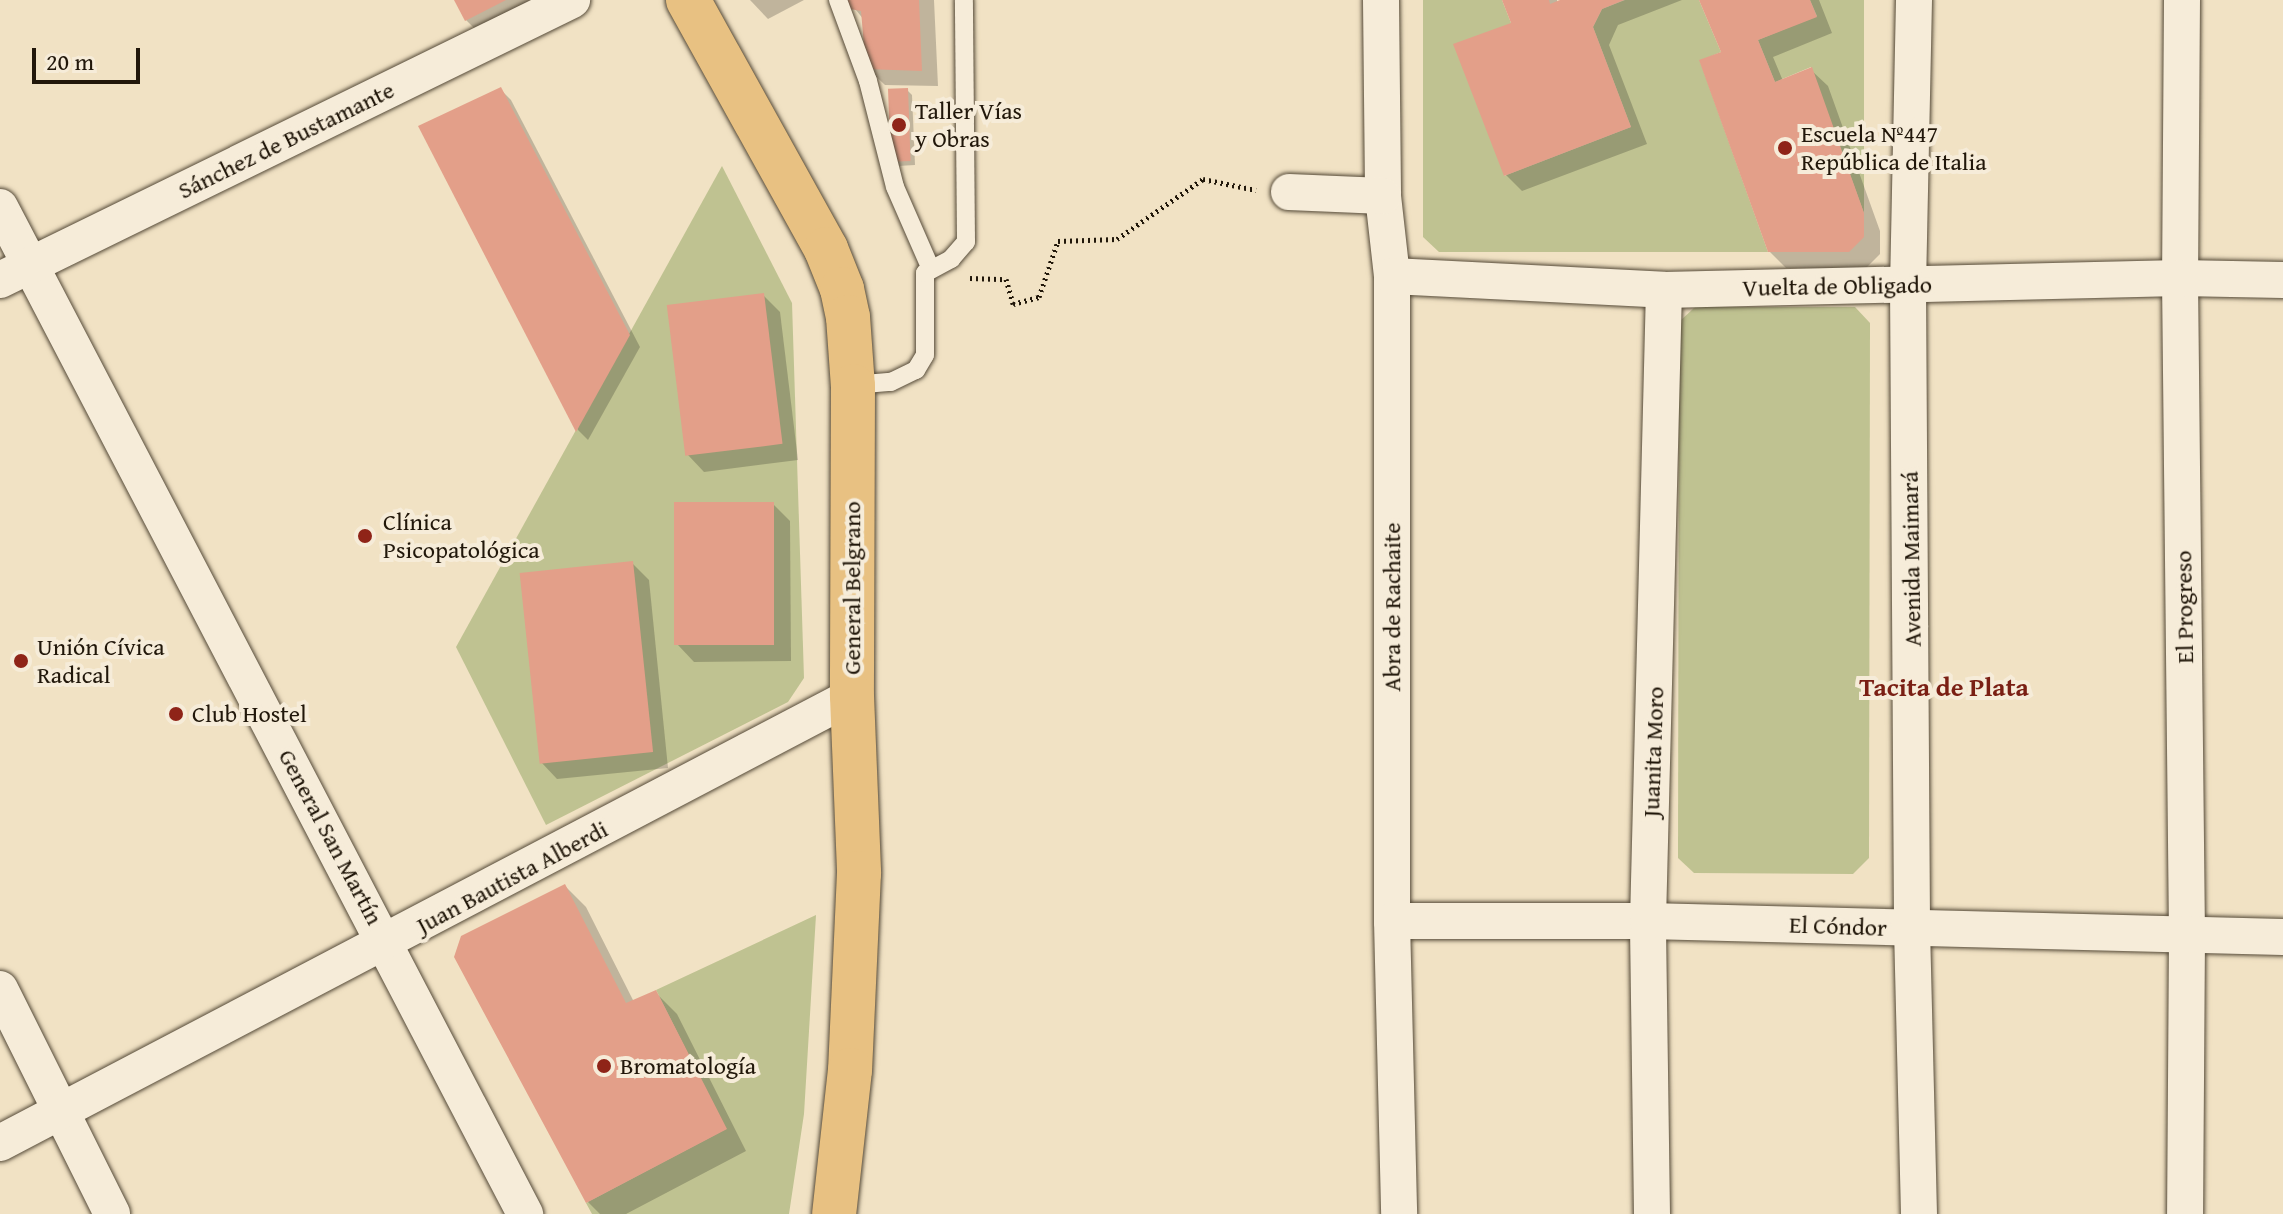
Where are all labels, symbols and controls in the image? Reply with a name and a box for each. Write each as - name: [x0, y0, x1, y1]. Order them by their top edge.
- scale bar: [36, 32, 144, 82]
- text: 20 m: [46, 44, 94, 79]
- street label: Sánchez de Bustamante: [173, 75, 399, 205]
- place label: Taller Vías y Obras: [915, 97, 1022, 153]
- marker: Taller Vías y Obras: [890, 116, 908, 134]
- place label: Escuela Nº447 República de Italia: [1801, 120, 1987, 176]
- marker: Escuela Nº447 República de Italia: [1776, 139, 1794, 157]
- street label: Vuelta de Obligado: [1742, 270, 1932, 302]
- street label: Avenida Maimará: [1895, 471, 1927, 647]
- street label: General Belgrano: [838, 501, 866, 675]
- place label: Clínica Psicopatológica: [383, 508, 540, 564]
- street label: Abra de Rachaite: [1378, 522, 1406, 692]
- marker: Clínica Psicopatológica: [354, 525, 376, 547]
- street label: El Progreso: [2169, 550, 2199, 664]
- place label: Unión Cívica Radical: [37, 633, 164, 689]
- marker: Unión Cívica Radical: [12, 652, 30, 670]
- district label: Tacita de Plata: [1859, 671, 2029, 703]
- street label: Juanita Moro: [1636, 686, 1670, 818]
- place label: Club Hostel: [192, 700, 307, 728]
- marker: Club Hostel: [167, 705, 185, 723]
- street label: General San Martín: [273, 744, 389, 930]
- street label: Juan Bautista Alberdi: [411, 814, 613, 940]
- street label: El Cóndor: [1789, 910, 1887, 942]
- place label: Bromatología: [620, 1052, 756, 1080]
- marker: Bromatología: [595, 1057, 613, 1075]

